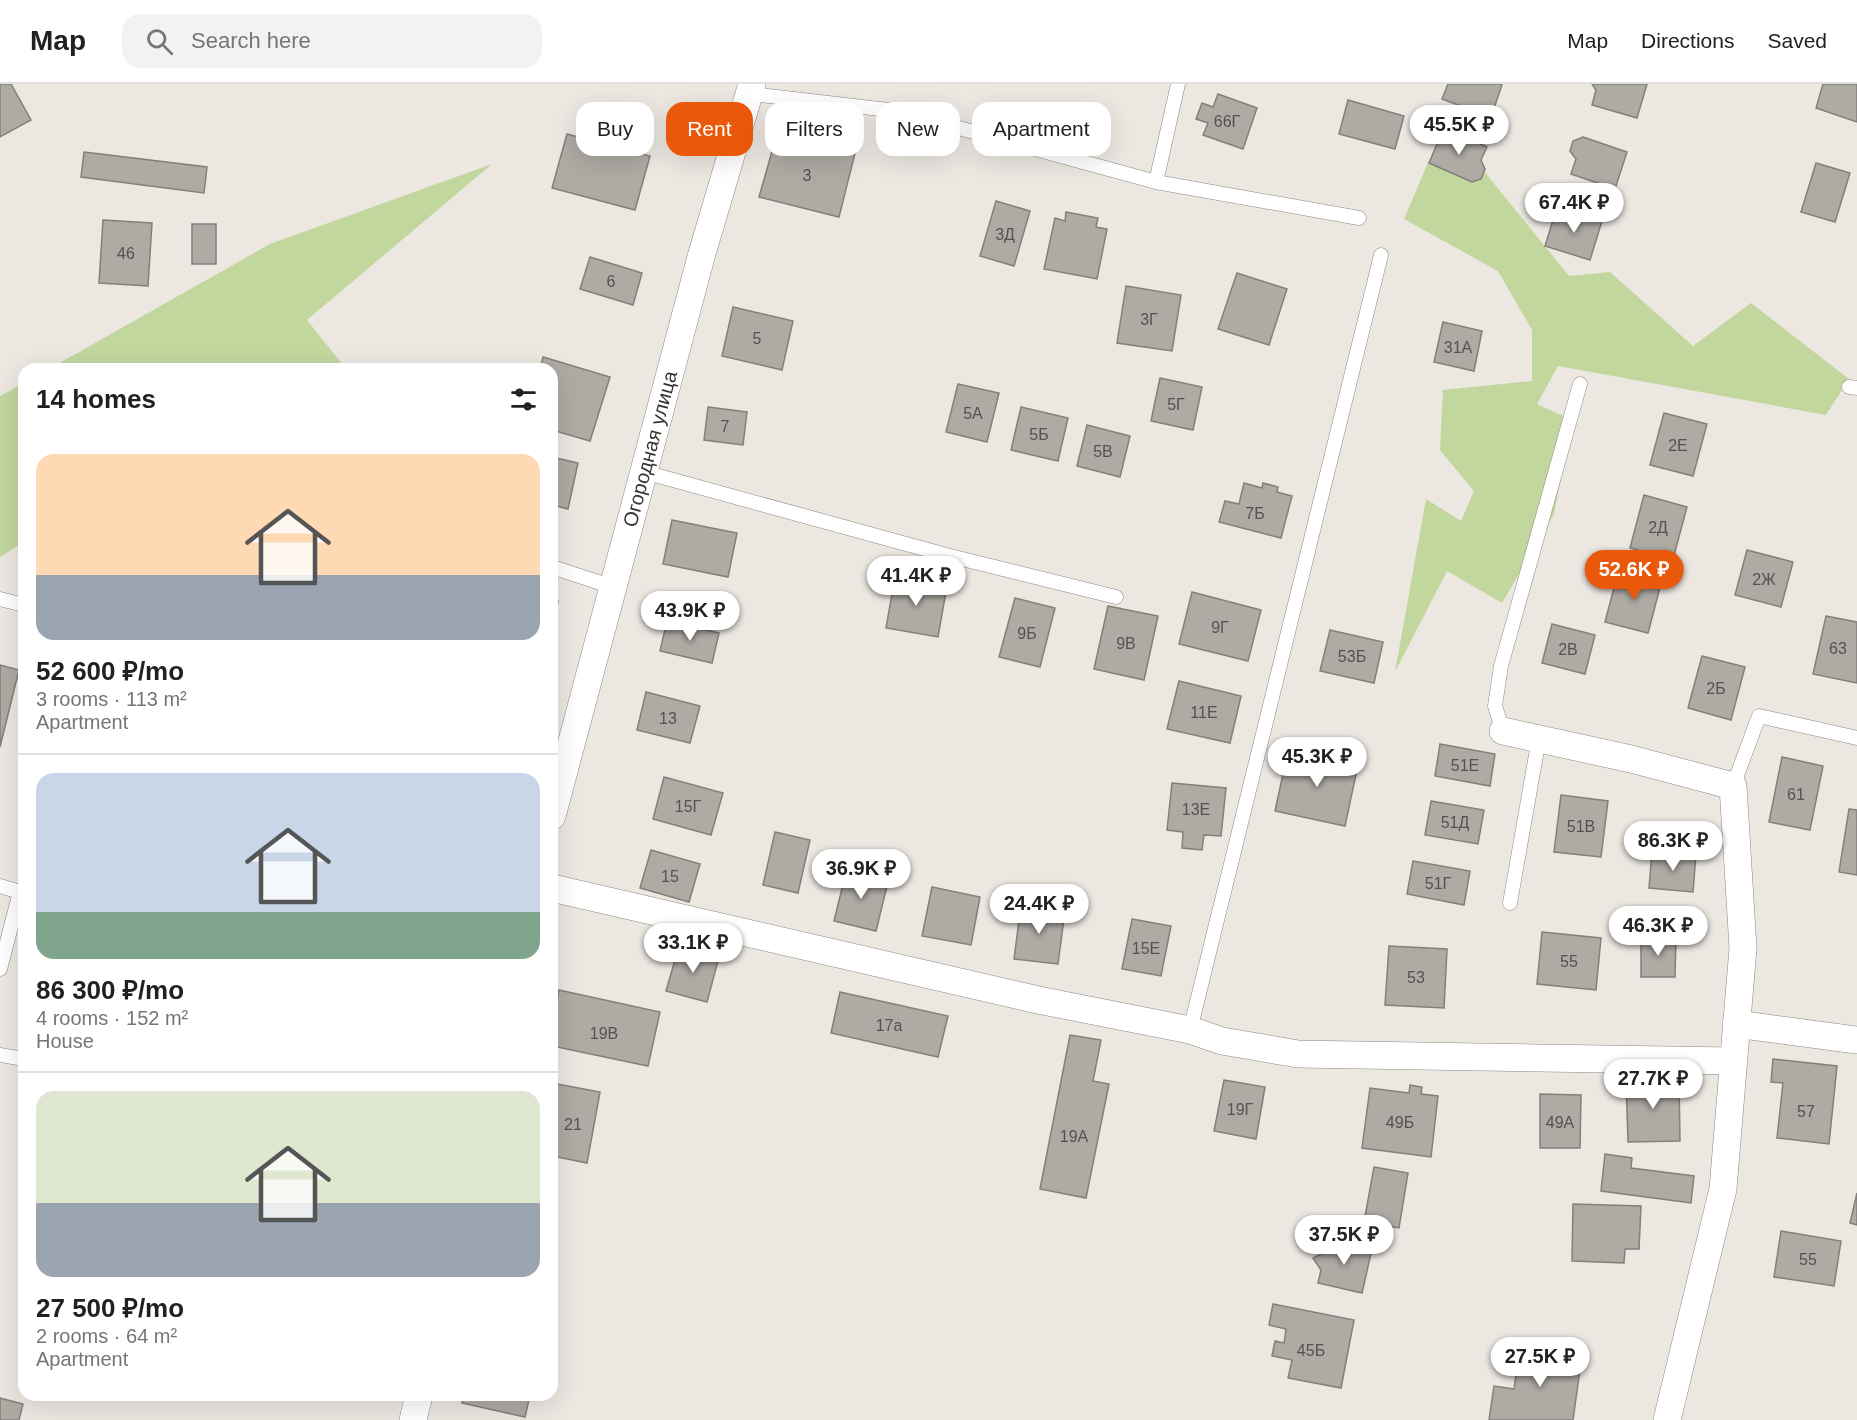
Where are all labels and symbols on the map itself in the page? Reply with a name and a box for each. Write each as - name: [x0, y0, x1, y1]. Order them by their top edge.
- pin: 45.5K ₽: [1404, 105, 1514, 156]
- house number: 66Г: [1214, 113, 1241, 130]
- house number: 3: [803, 167, 812, 184]
- pin: 67.4K ₽: [1519, 183, 1629, 234]
- house number: 3Д: [995, 226, 1015, 243]
- house number: 46: [117, 245, 135, 262]
- house number: 6: [607, 273, 616, 290]
- house number: 3Г: [1140, 311, 1158, 328]
- house number: 5: [753, 330, 762, 347]
- house number: 31А: [1444, 339, 1473, 356]
- street label: Огородная улица: [619, 368, 681, 529]
- house number: 5Г: [1167, 396, 1185, 413]
- house number: 5А: [963, 405, 983, 422]
- house number: 7: [721, 418, 730, 435]
- house number: 5Б: [1029, 426, 1049, 443]
- house number: 2Е: [1668, 437, 1688, 454]
- house number: 5В: [1093, 443, 1113, 460]
- house number: 7Б: [1245, 505, 1265, 522]
- house number: 2Д: [1648, 519, 1668, 536]
- pin: 52.6K ₽: [1579, 550, 1689, 601]
- pin: 41.4K ₽: [861, 556, 971, 607]
- house number: 2Ж: [1752, 571, 1776, 588]
- pin: 43.9K ₽: [635, 591, 745, 642]
- house number: 9Г: [1211, 619, 1229, 636]
- house number: 9Б: [1017, 625, 1037, 642]
- house number: 9В: [1116, 635, 1136, 652]
- house number: 63: [1829, 640, 1847, 657]
- house number: 2В: [1558, 641, 1578, 658]
- house number: 53Б: [1338, 648, 1366, 665]
- house number: 2Б: [1706, 680, 1726, 697]
- house number: 11Е: [1190, 704, 1218, 721]
- house number: 13: [659, 710, 677, 727]
- pin: 45.3K ₽: [1262, 737, 1372, 788]
- house number: 51Е: [1451, 757, 1479, 774]
- house number: 61: [1787, 786, 1805, 803]
- house number: 15Г: [675, 798, 702, 815]
- house number: 13Е: [1182, 801, 1210, 818]
- house number: 51Д: [1441, 814, 1469, 831]
- house number: 51В: [1567, 818, 1595, 835]
- pin: 86.3K ₽: [1618, 821, 1728, 872]
- pin: 36.9K ₽: [806, 849, 916, 900]
- house number: 15: [661, 868, 679, 885]
- house number: 51Г: [1425, 875, 1452, 892]
- pin: 24.4K ₽: [984, 884, 1094, 935]
- pin: 46.3K ₽: [1603, 906, 1713, 957]
- pin: 33.1K ₽: [638, 923, 748, 974]
- house number: 15Е: [1132, 940, 1160, 957]
- house number: 55: [1560, 953, 1578, 970]
- house number: 53: [1407, 969, 1425, 986]
- house number: 17а: [876, 1017, 902, 1034]
- house number: 19В: [590, 1025, 618, 1042]
- pin: 27.7K ₽: [1598, 1059, 1708, 1110]
- house number: 19Г: [1227, 1101, 1254, 1118]
- house number: 57: [1797, 1103, 1815, 1120]
- house number: 49Б: [1386, 1114, 1414, 1131]
- house number: 49А: [1546, 1114, 1575, 1131]
- house number: 21: [564, 1116, 582, 1133]
- house number: 19А: [1060, 1128, 1089, 1145]
- pin: 37.5K ₽: [1289, 1215, 1399, 1266]
- house number: 55: [1799, 1251, 1817, 1268]
- pin: 27.5K ₽: [1485, 1337, 1595, 1388]
- house number: 45Б: [1297, 1342, 1325, 1359]

